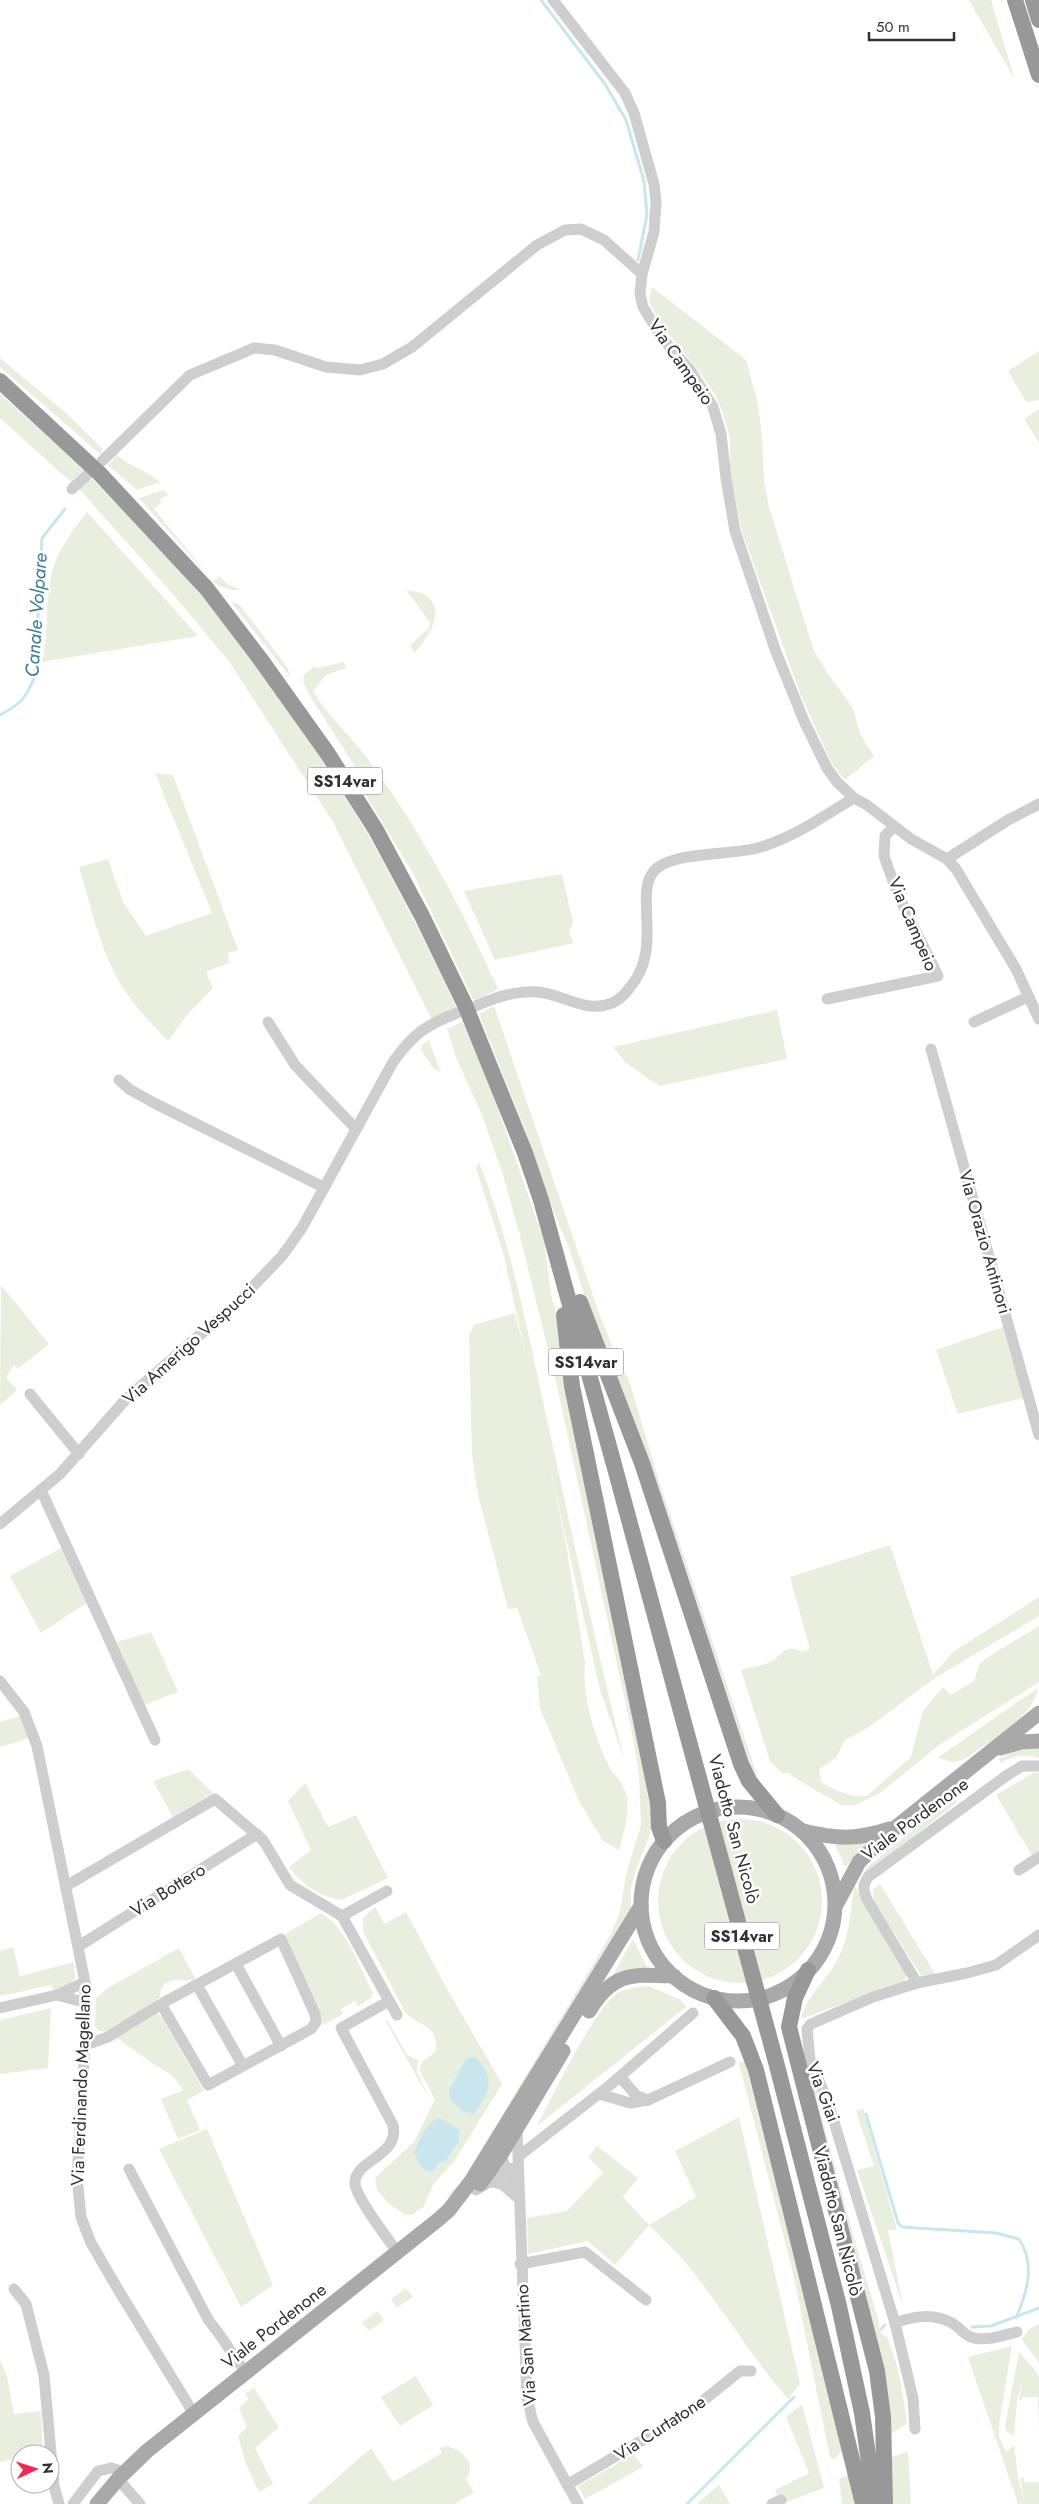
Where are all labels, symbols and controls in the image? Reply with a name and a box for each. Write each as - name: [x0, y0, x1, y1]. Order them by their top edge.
- scale bar: [869, 10, 954, 42]
- text: 50 m: [876, 16, 910, 38]
- street label: Via Campeio: [642, 314, 720, 410]
- water label: Canale Volpare: [18, 552, 54, 678]
- road number: SS14var: [308, 768, 382, 794]
- street label: Via Campeio: [882, 873, 945, 975]
- street label: Via Orazio Antinori: [952, 1167, 1018, 1317]
- street label: Via Amerigo Vespucci: [117, 1277, 261, 1411]
- road number: SS14var: [548, 1348, 624, 1375]
- street label: Viadotto San Nicolò: [702, 1751, 766, 1907]
- street label: Viale Pordenone: [856, 1771, 974, 1867]
- street label: Via Bottero: [125, 1857, 211, 1923]
- road number: SS14var: [704, 1922, 780, 1950]
- street label: Via Ferdinando Magellano: [64, 1984, 98, 2186]
- street label: Via Giai: [800, 2058, 846, 2126]
- street label: Viadotto San Nicolò: [807, 2143, 869, 2299]
- street label: Viale Pordenone: [216, 2277, 332, 2375]
- street label: Via San Martino: [509, 2283, 543, 2407]
- street label: Via Curtatone: [609, 2389, 711, 2467]
- north arrow: [10, 2444, 60, 2494]
- text: N: [38, 2462, 58, 2474]

